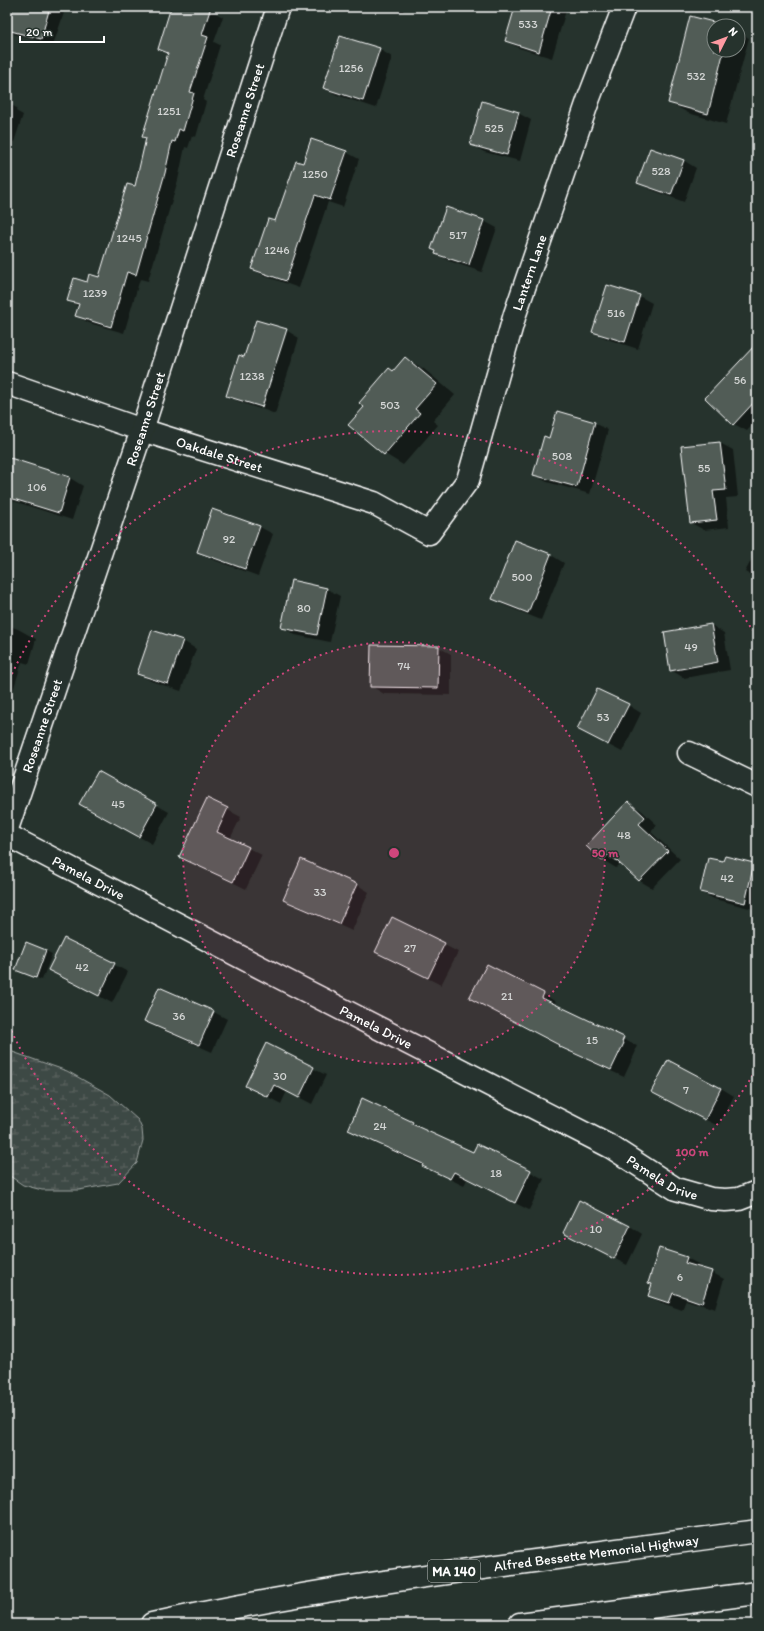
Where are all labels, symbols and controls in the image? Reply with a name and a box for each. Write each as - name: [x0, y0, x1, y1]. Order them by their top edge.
- house number: 533: [518, 17, 538, 31]
- scale bar: [20, 18, 104, 44]
- north arrow: [706, 18, 746, 58]
- text: 20 m: [26, 25, 53, 39]
- text: N: [726, 25, 740, 39]
- street label: Roseanne Street: [222, 61, 268, 160]
- house number: 1256: [339, 61, 363, 75]
- house number: 532: [686, 69, 706, 83]
- house number: 1251: [157, 104, 181, 118]
- house number: 525: [485, 121, 503, 135]
- house number: 528: [651, 164, 671, 178]
- house number: 1250: [302, 167, 328, 181]
- house number: 517: [449, 228, 467, 242]
- house number: 1245: [116, 231, 142, 245]
- street label: Lantern Lane: [508, 232, 550, 313]
- house number: 1246: [264, 243, 290, 257]
- house number: 1239: [83, 286, 107, 300]
- house number: 516: [607, 306, 625, 320]
- street label: Roseanne Street: [122, 369, 169, 468]
- house number: 1238: [240, 369, 265, 383]
- house number: 56: [734, 373, 746, 387]
- house number: 503: [380, 398, 401, 412]
- street label: Oakdale Street: [174, 433, 265, 476]
- house number: 508: [552, 449, 573, 463]
- house number: 55: [698, 461, 710, 475]
- house number: 106: [27, 480, 47, 494]
- house number: 92: [223, 532, 236, 546]
- house number: 500: [511, 570, 533, 584]
- house number: 80: [297, 601, 311, 615]
- house number: 49: [684, 640, 698, 654]
- house number: 74: [397, 659, 411, 673]
- street label: Roseanne Street: [18, 677, 66, 775]
- house number: 53: [597, 710, 610, 724]
- house number: 45: [111, 797, 125, 811]
- house number: 48: [617, 828, 631, 842]
- centre of rings: [387, 846, 401, 860]
- text: 50 m: [592, 846, 619, 860]
- street label: Pamela Drive: [49, 852, 128, 904]
- house number: 42: [720, 871, 734, 885]
- house number: 33: [313, 885, 327, 899]
- house number: 27: [404, 941, 416, 955]
- house number: 42: [75, 960, 89, 974]
- house number: 21: [501, 989, 513, 1003]
- street label: Pamela Drive: [337, 1001, 416, 1053]
- house number: 36: [173, 1009, 185, 1023]
- house number: 15: [586, 1033, 598, 1047]
- house number: 30: [273, 1069, 287, 1083]
- house number: 7: [683, 1083, 689, 1097]
- house number: 24: [373, 1119, 387, 1133]
- text: 100 m: [675, 1145, 709, 1159]
- street label: Pamela Drive: [624, 1151, 700, 1203]
- house number: 18: [490, 1166, 502, 1180]
- house number: 10: [590, 1222, 602, 1236]
- house number: 6: [677, 1270, 683, 1284]
- street label: Alfred Bessette Memorial Highway: [493, 1531, 700, 1575]
- road number: MA 140: [428, 1560, 480, 1582]

